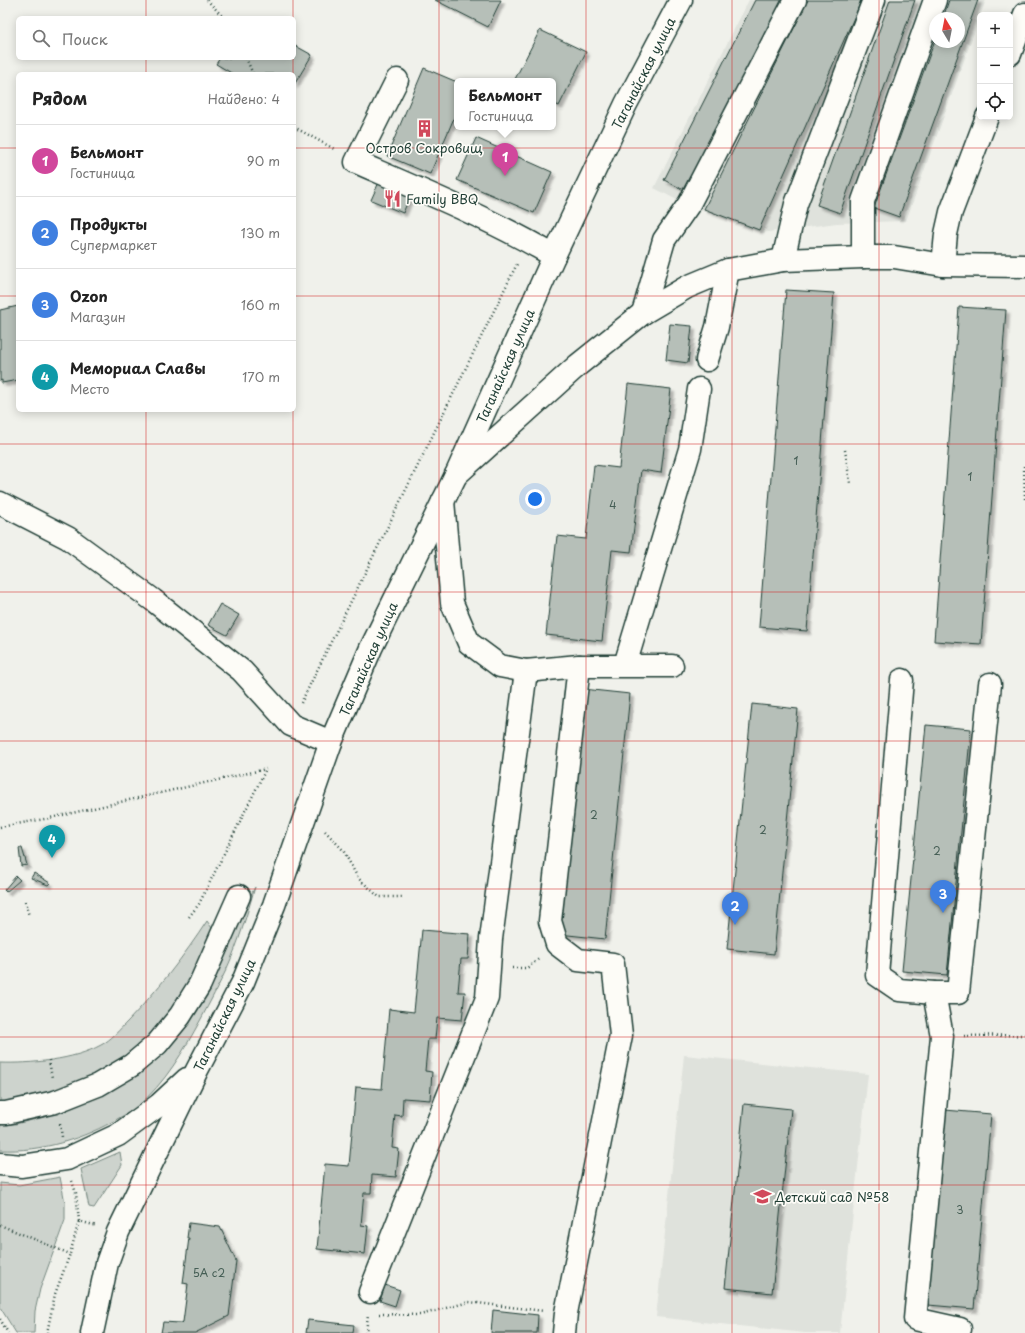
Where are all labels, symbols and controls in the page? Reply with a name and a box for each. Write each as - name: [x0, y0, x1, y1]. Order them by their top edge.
- north arrow: [929, 12, 965, 48]
- map controls: [977, 12, 1013, 120]
- button: +: [977, 12, 1013, 48]
- street label: Таганайская улица: [607, 13, 680, 132]
- search box: [16, 16, 296, 60]
- icon: search: [30, 27, 52, 49]
- text: Поиск: [62, 27, 108, 50]
- button: −: [977, 48, 1013, 84]
- popup: [454, 78, 556, 130]
- text: Бельмонт: [468, 83, 542, 106]
- button: locate: [977, 84, 1013, 120]
- text: Рядом: [32, 85, 87, 111]
- text: Найдено: 4: [208, 89, 280, 108]
- text: Гостиница: [468, 106, 533, 125]
- building icon: Остров Сокровищ: [414, 118, 434, 138]
- place label: Остров Сокровищ: [366, 138, 483, 157]
- text: Бельмонт: [70, 140, 143, 163]
- pin: 1: [492, 143, 518, 176]
- text: 1: [42, 151, 48, 170]
- text: 90 m: [247, 151, 280, 170]
- text: Гостиница: [70, 163, 135, 182]
- restaurant icon: Family BBQ: [383, 188, 403, 208]
- place label: Family BBQ: [406, 189, 478, 208]
- text: Продукты: [70, 212, 147, 235]
- text: 2: [40, 223, 50, 242]
- text: 130 m: [241, 223, 280, 242]
- text: Супермаркет: [70, 235, 157, 254]
- text: Ozon: [70, 284, 108, 307]
- text: 3: [41, 295, 49, 314]
- text: 160 m: [241, 295, 280, 314]
- street label: Таганайская улица: [471, 305, 539, 426]
- text: Магазин: [70, 307, 126, 326]
- text: Мемориал Славы: [70, 356, 206, 379]
- text: 4: [41, 367, 49, 386]
- text: 170 m: [242, 367, 280, 386]
- text: Место: [70, 379, 110, 398]
- house number: 1: [794, 452, 799, 469]
- house number: 1: [968, 468, 973, 485]
- your location: [525, 489, 545, 509]
- house number: 4: [609, 496, 617, 513]
- street label: Таганайская улица: [334, 598, 402, 719]
- house number: 2: [590, 806, 598, 823]
- house number: 2: [759, 821, 767, 838]
- pin: 4: [39, 825, 65, 858]
- house number: 2: [933, 842, 941, 859]
- pin: 3: [930, 880, 956, 913]
- pin: 2: [722, 892, 748, 925]
- street label: Таганайская улица: [188, 955, 260, 1075]
- school or university icon: Детский сад №58: [752, 1186, 772, 1206]
- place label: Детский сад №58: [774, 1187, 889, 1206]
- house number: 3: [956, 1201, 964, 1218]
- house number: 5А с2: [193, 1264, 225, 1281]

